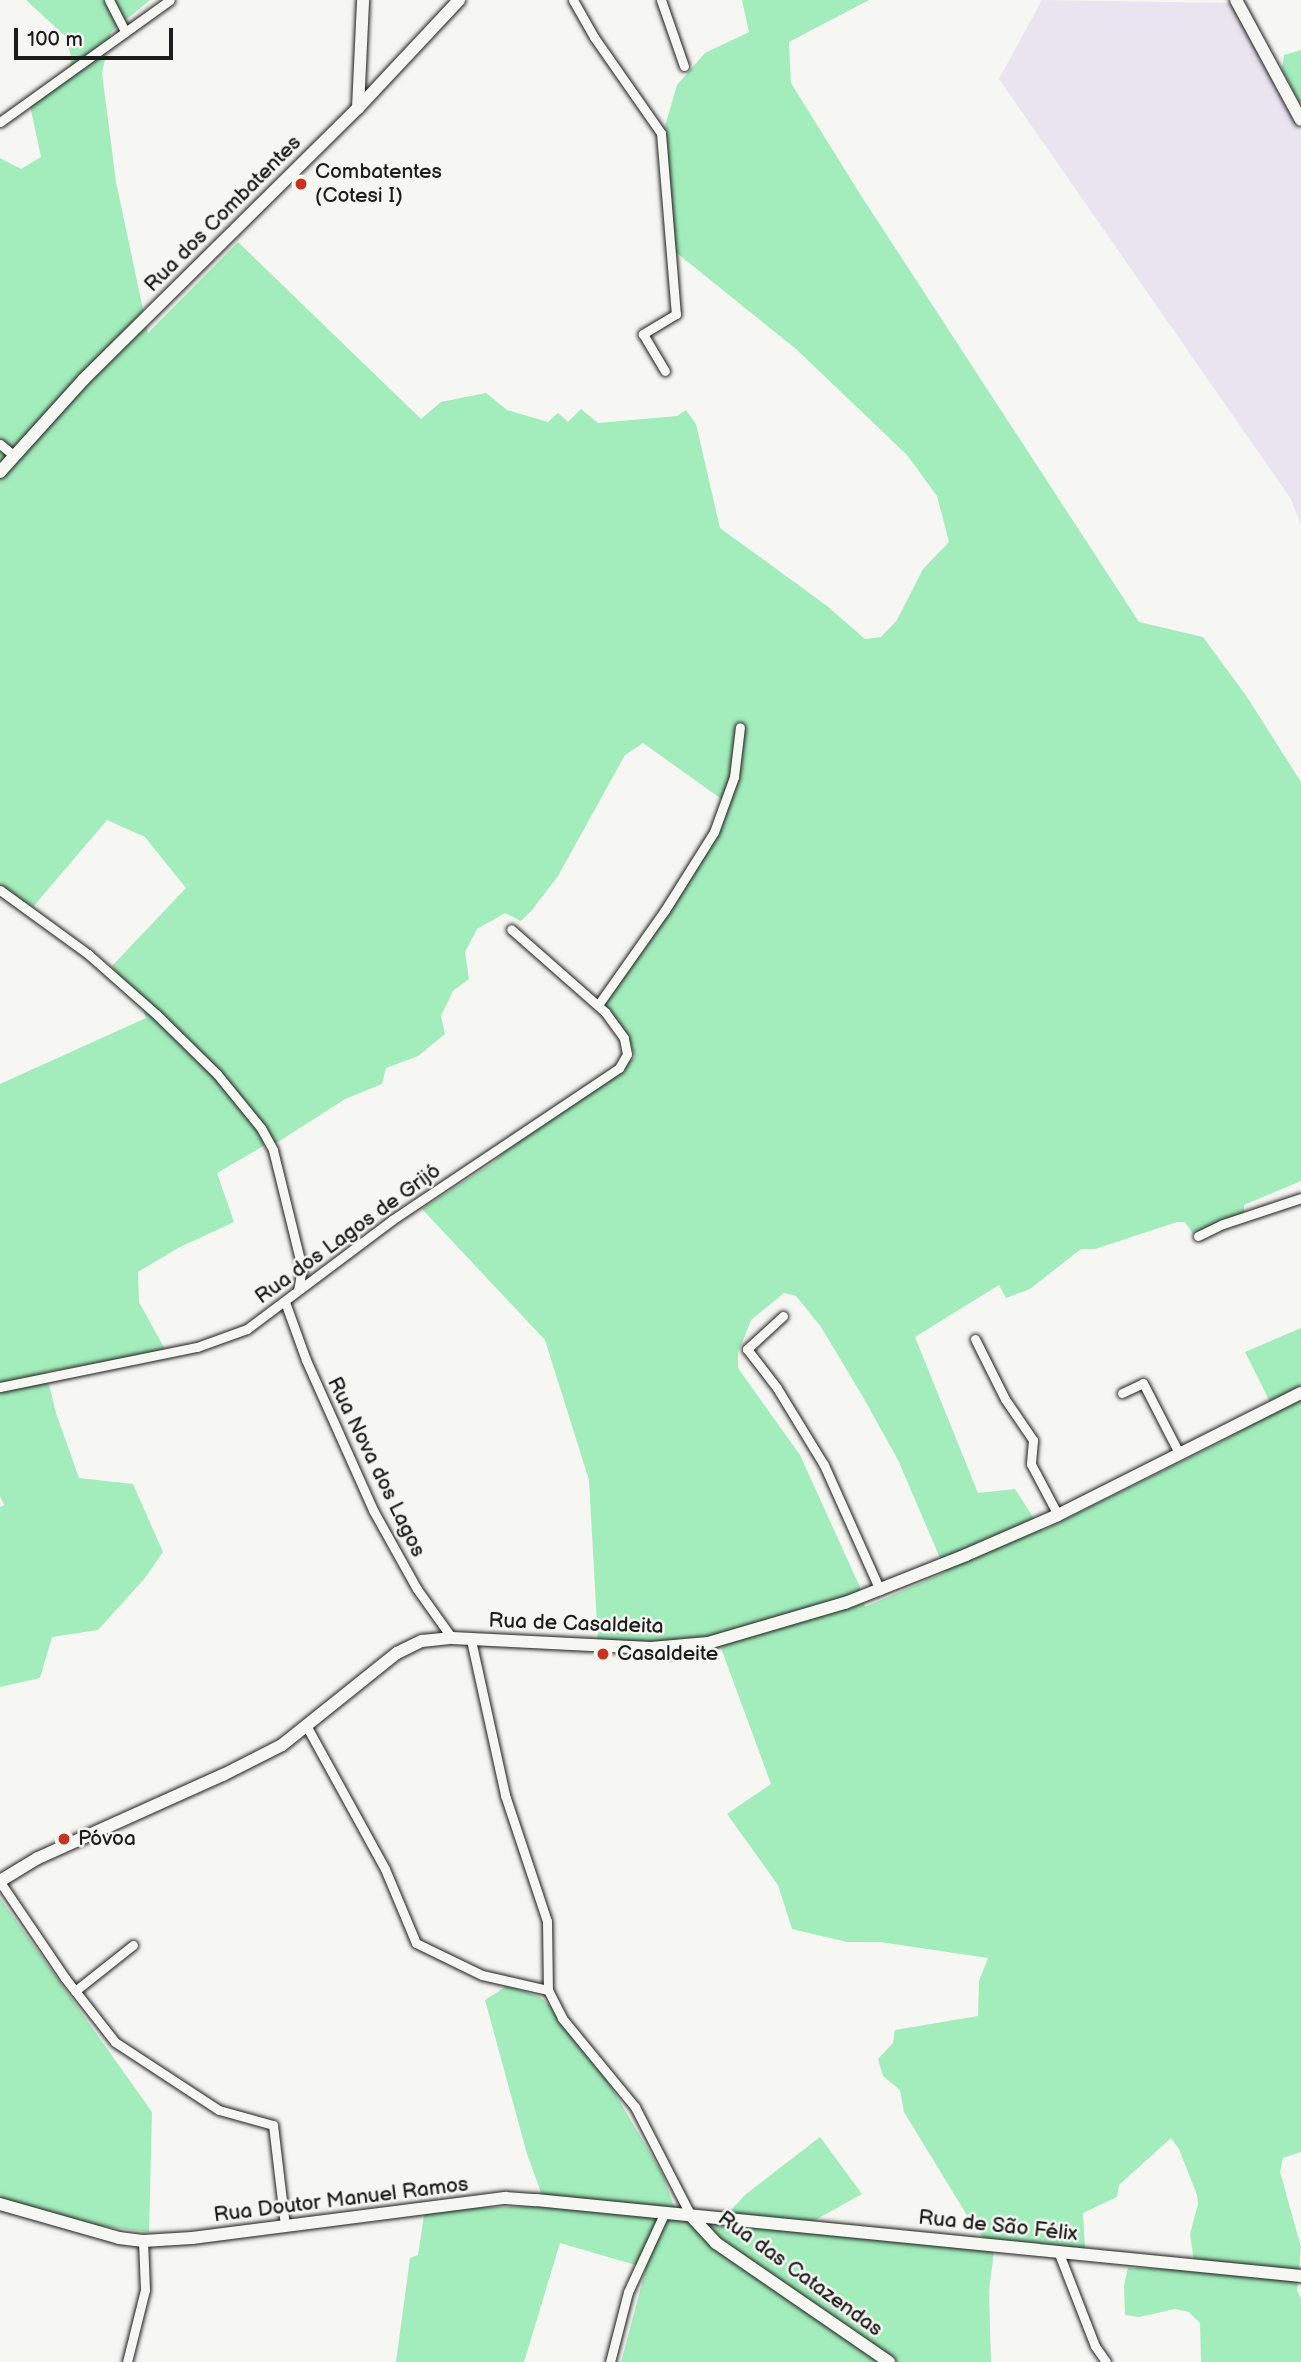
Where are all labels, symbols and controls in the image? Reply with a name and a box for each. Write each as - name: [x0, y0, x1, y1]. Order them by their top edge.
- scale bar: [18, 14, 177, 58]
- text: 100 m: [27, 27, 83, 52]
- street label: Rua dos Combatentes: [139, 130, 307, 298]
- place label: Combatentes (Cotesi I): [315, 159, 442, 209]
- marker: Combatentes (Cotesi I): [293, 176, 309, 192]
- street label: Rua dos Lagos de Grijó: [250, 1158, 446, 1310]
- street label: Rua Nova dos Lagos: [321, 1373, 431, 1561]
- street label: Rua de Casaldeita: [488, 1608, 664, 1640]
- place label: Casaldeite: [617, 1641, 718, 1667]
- marker: Casaldeite: [595, 1646, 611, 1662]
- place label: Póvoa: [78, 1826, 136, 1852]
- marker: Póvoa: [56, 1831, 72, 1847]
- street label: Rua Doutor Manuel Ramos: [212, 2172, 470, 2228]
- street label: Rua de São Félix: [917, 2205, 1079, 2247]
- street label: Rua das Catazendas: [713, 2206, 887, 2342]

